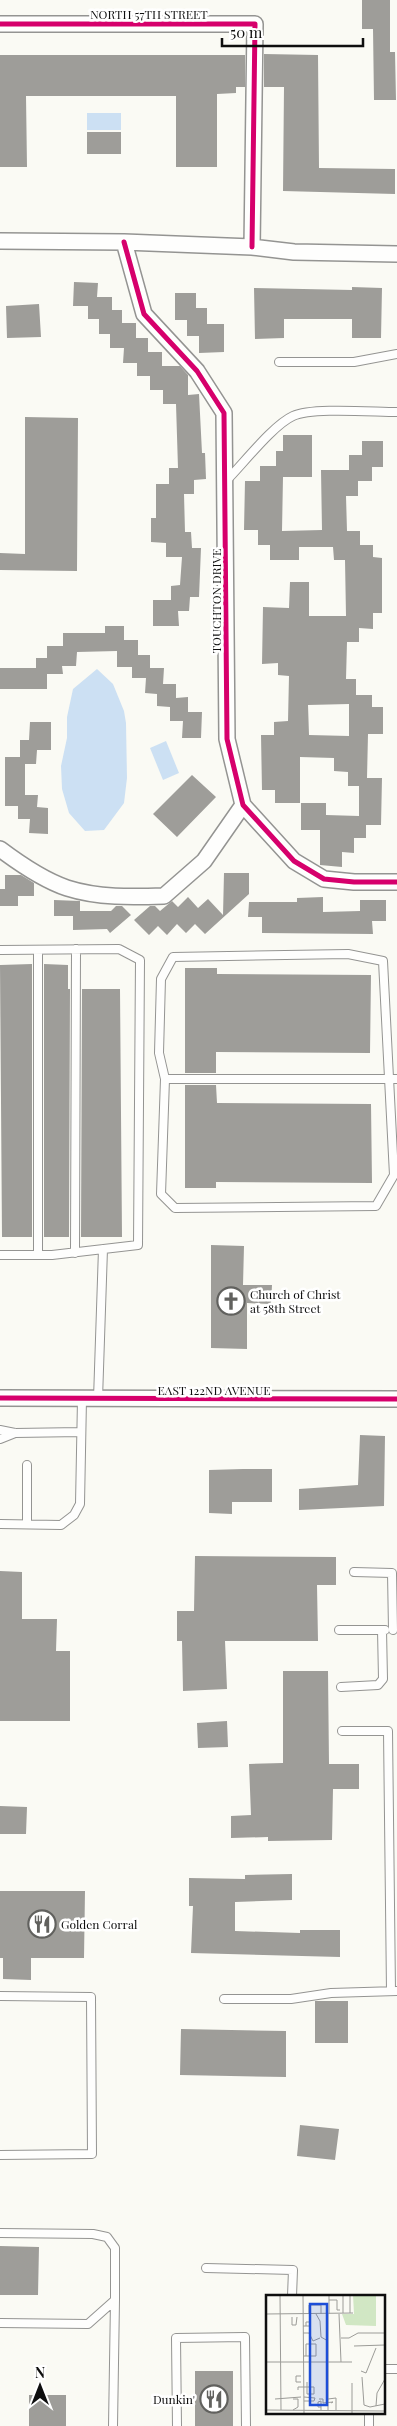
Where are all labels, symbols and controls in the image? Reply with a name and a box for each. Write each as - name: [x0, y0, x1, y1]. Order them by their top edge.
- street label: NORTH 57TH STREET: [90, 6, 208, 22]
- scale bar: [222, 15, 363, 47]
- text: 50 m: [230, 22, 263, 42]
- street label: TOUCHTON DRIVE: [208, 549, 224, 653]
- church icon: Church of Christ at 58th Street: [216, 1286, 246, 1316]
- place label: Church of Christ at 58th Street: [250, 1286, 341, 1316]
- street label: EAST 122ND AVENUE: [158, 1382, 270, 1398]
- restaurant icon: Golden Corral: [27, 1909, 57, 1939]
- place label: Golden Corral: [61, 1916, 138, 1932]
- inset map: [266, 2295, 384, 2414]
- north arrow: [15, 2361, 65, 2411]
- text: N: [35, 2363, 45, 2382]
- restaurant icon: Dunkin': [199, 2384, 229, 2414]
- place label: Dunkin': [153, 2391, 195, 2407]

